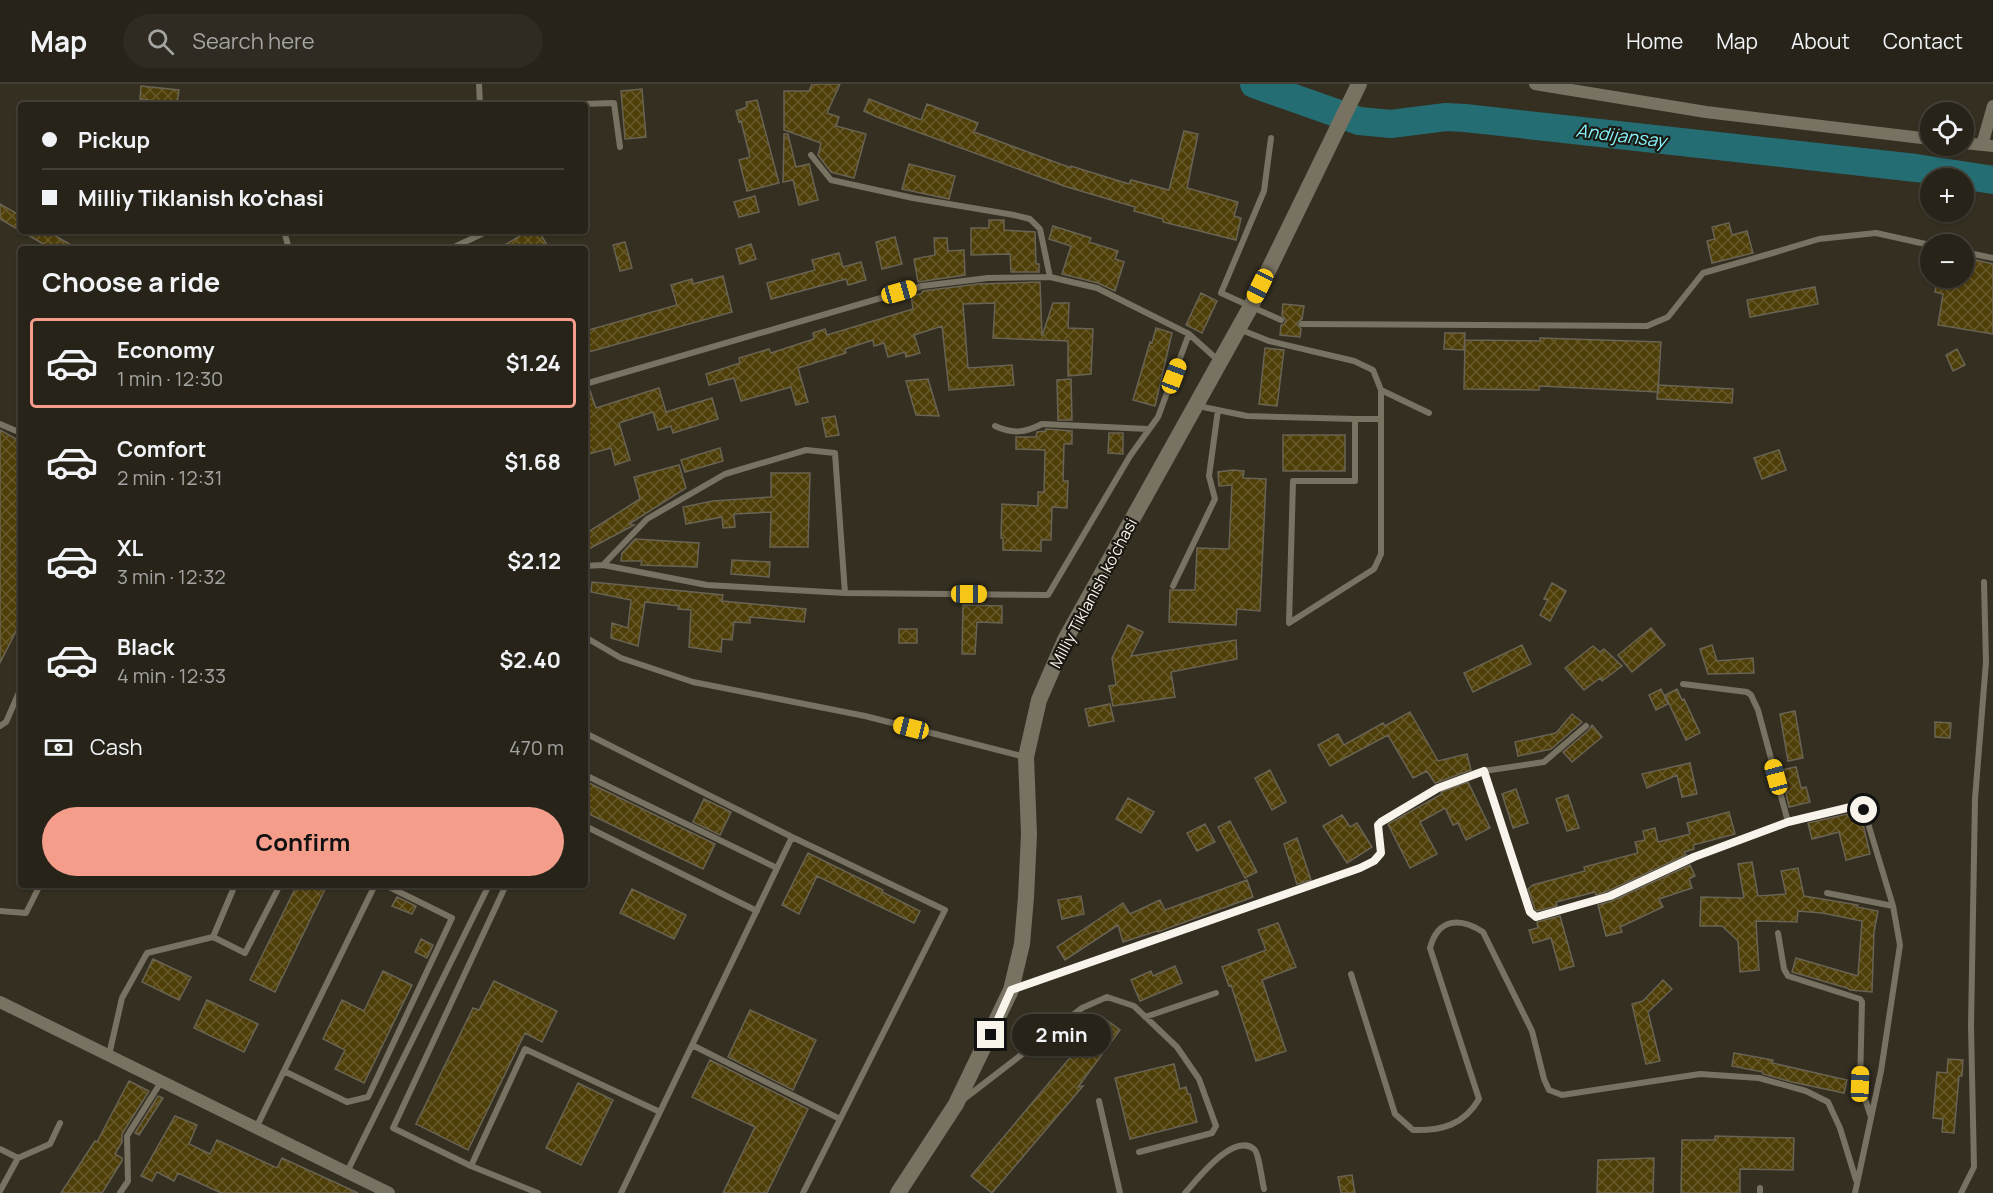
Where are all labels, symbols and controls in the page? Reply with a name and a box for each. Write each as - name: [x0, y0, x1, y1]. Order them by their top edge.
- search box: [123, 14, 543, 68]
- text: Map: [30, 22, 87, 60]
- icon: search: [144, 25, 177, 58]
- text: Search here: [192, 26, 315, 56]
- text: Home: [1626, 27, 1683, 55]
- text: Map: [1716, 27, 1758, 55]
- text: About: [1791, 27, 1850, 55]
- text: Contact: [1883, 27, 1963, 55]
- map controls: [1920, 102, 1974, 288]
- button: locate: [1920, 102, 1974, 156]
- water label: Andijansay: [1575, 118, 1670, 153]
- text: Pickup: [78, 125, 150, 155]
- button: +: [1920, 168, 1974, 222]
- text: Milliy Tiklanish ko'chasi: [78, 183, 324, 213]
- button: −: [1920, 234, 1974, 288]
- text: Choose a ride: [42, 263, 220, 300]
- car: [1244, 266, 1276, 306]
- car: [879, 278, 919, 306]
- text: Economy: [117, 335, 215, 365]
- icon: car: [45, 336, 99, 390]
- text: $1.24: [506, 348, 561, 378]
- car: [1159, 356, 1189, 396]
- text: 1 min · 12:30: [117, 365, 223, 392]
- text: Comfort: [117, 434, 206, 464]
- icon: car: [45, 435, 99, 489]
- text: $1.68: [505, 447, 561, 477]
- text: 2 min · 12:31: [117, 464, 222, 491]
- street label: Milliy Tiklanish ko'chasi: [1044, 514, 1142, 672]
- text: XL: [117, 533, 143, 563]
- icon: car: [45, 534, 99, 588]
- text: $2.12: [507, 546, 561, 576]
- text: 3 min · 12:32: [117, 563, 226, 590]
- car: [951, 585, 987, 603]
- text: Black: [117, 632, 174, 662]
- icon: car: [45, 633, 99, 687]
- text: $2.40: [500, 645, 561, 675]
- text: 4 min · 12:33: [117, 662, 226, 689]
- car: [891, 715, 931, 741]
- icon: cash: [42, 731, 75, 764]
- text: Cash: [90, 732, 143, 762]
- text: 470 m: [509, 734, 564, 761]
- car: [1763, 757, 1789, 797]
- route start: [1850, 796, 1877, 823]
- button: Confirm: [42, 807, 564, 876]
- callout: 2 min: [1012, 1014, 1111, 1056]
- route end: [977, 1021, 1004, 1048]
- text: 2 min: [1035, 1021, 1088, 1048]
- car: [1850, 1066, 1870, 1102]

